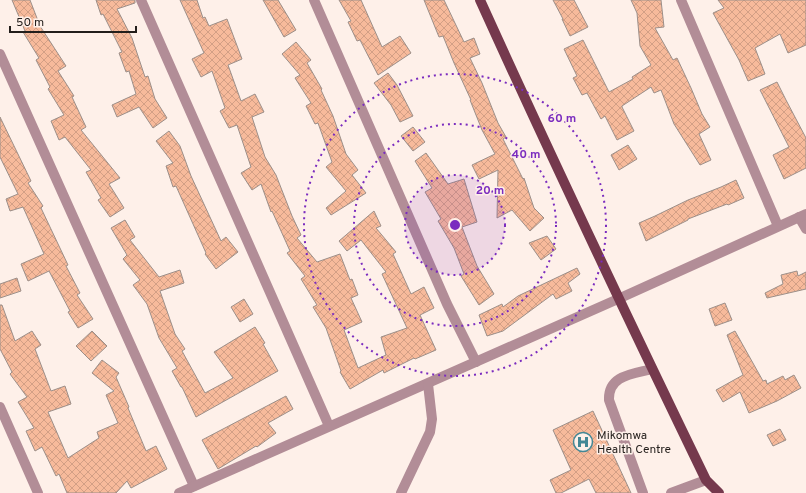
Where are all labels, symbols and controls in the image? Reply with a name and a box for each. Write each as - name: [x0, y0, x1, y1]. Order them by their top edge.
- scale bar: [10, 8, 136, 34]
- text: 50 m: [16, 15, 44, 31]
- text: 60 m: [548, 111, 576, 127]
- text: 40 m: [511, 147, 541, 163]
- text: 20 m: [476, 183, 504, 199]
- centre of rings: [448, 218, 462, 232]
- place label: Mikomwa Health Centre: [597, 428, 671, 458]
- hospital icon: Mikomwa Health Centre: [572, 431, 594, 453]

